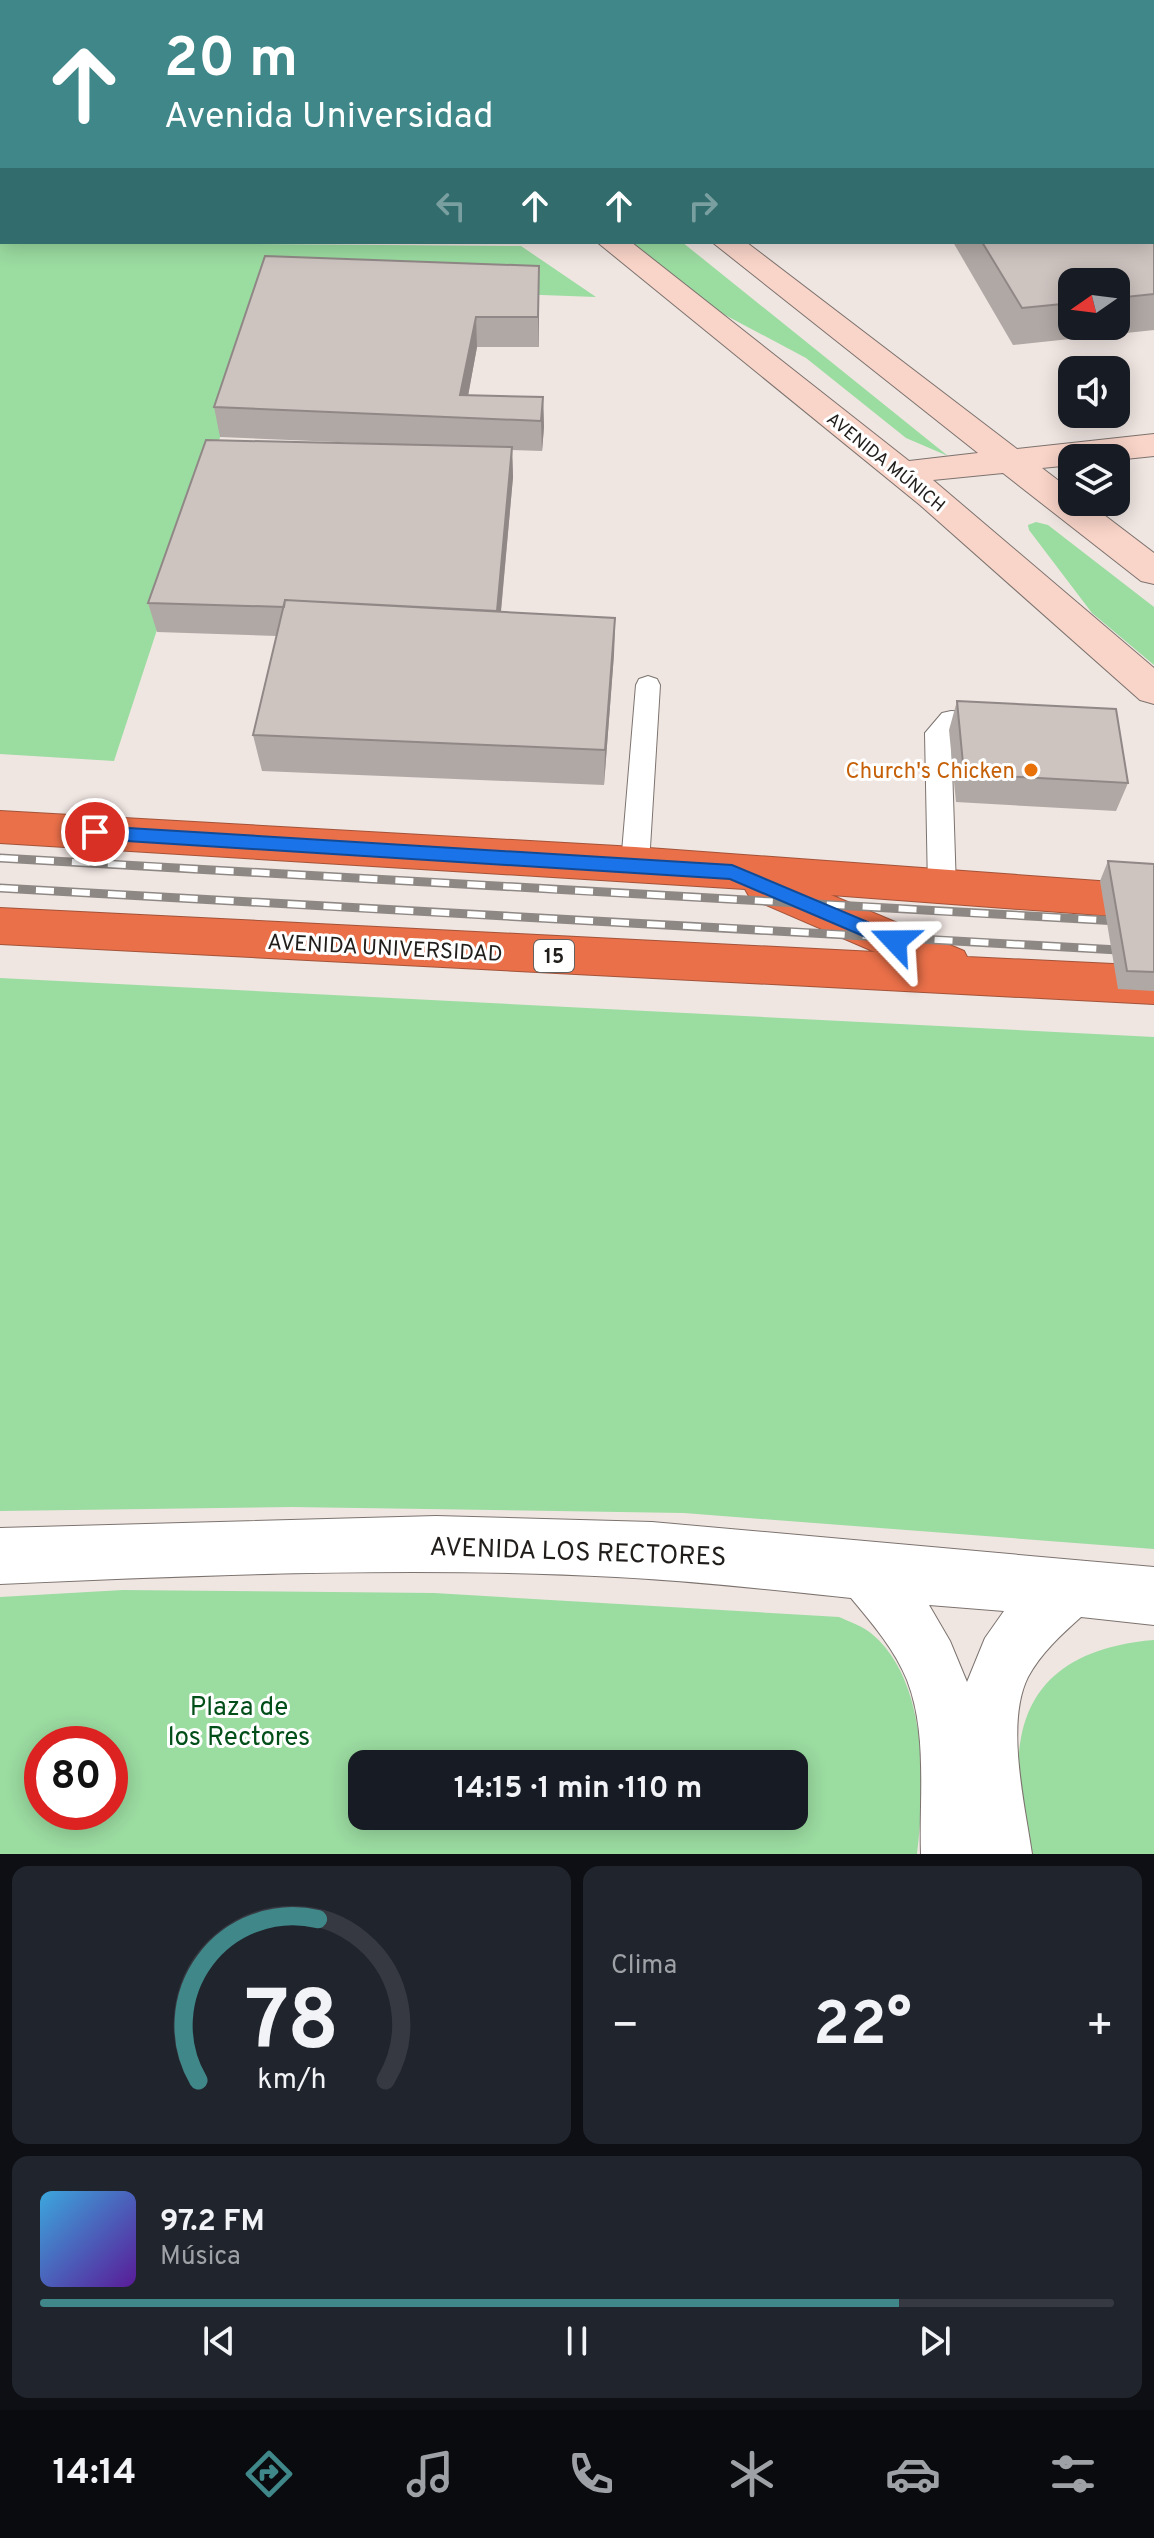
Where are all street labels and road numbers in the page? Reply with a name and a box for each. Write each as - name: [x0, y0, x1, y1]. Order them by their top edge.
- street label: AVENIDA MÚNICH: [821, 407, 950, 518]
- street label: AVENIDA UNIVERSIDAD: [267, 930, 503, 969]
- road number: 15: [534, 940, 574, 972]
- street label: AVENIDA LOS RECTORES: [429, 1532, 727, 1575]

